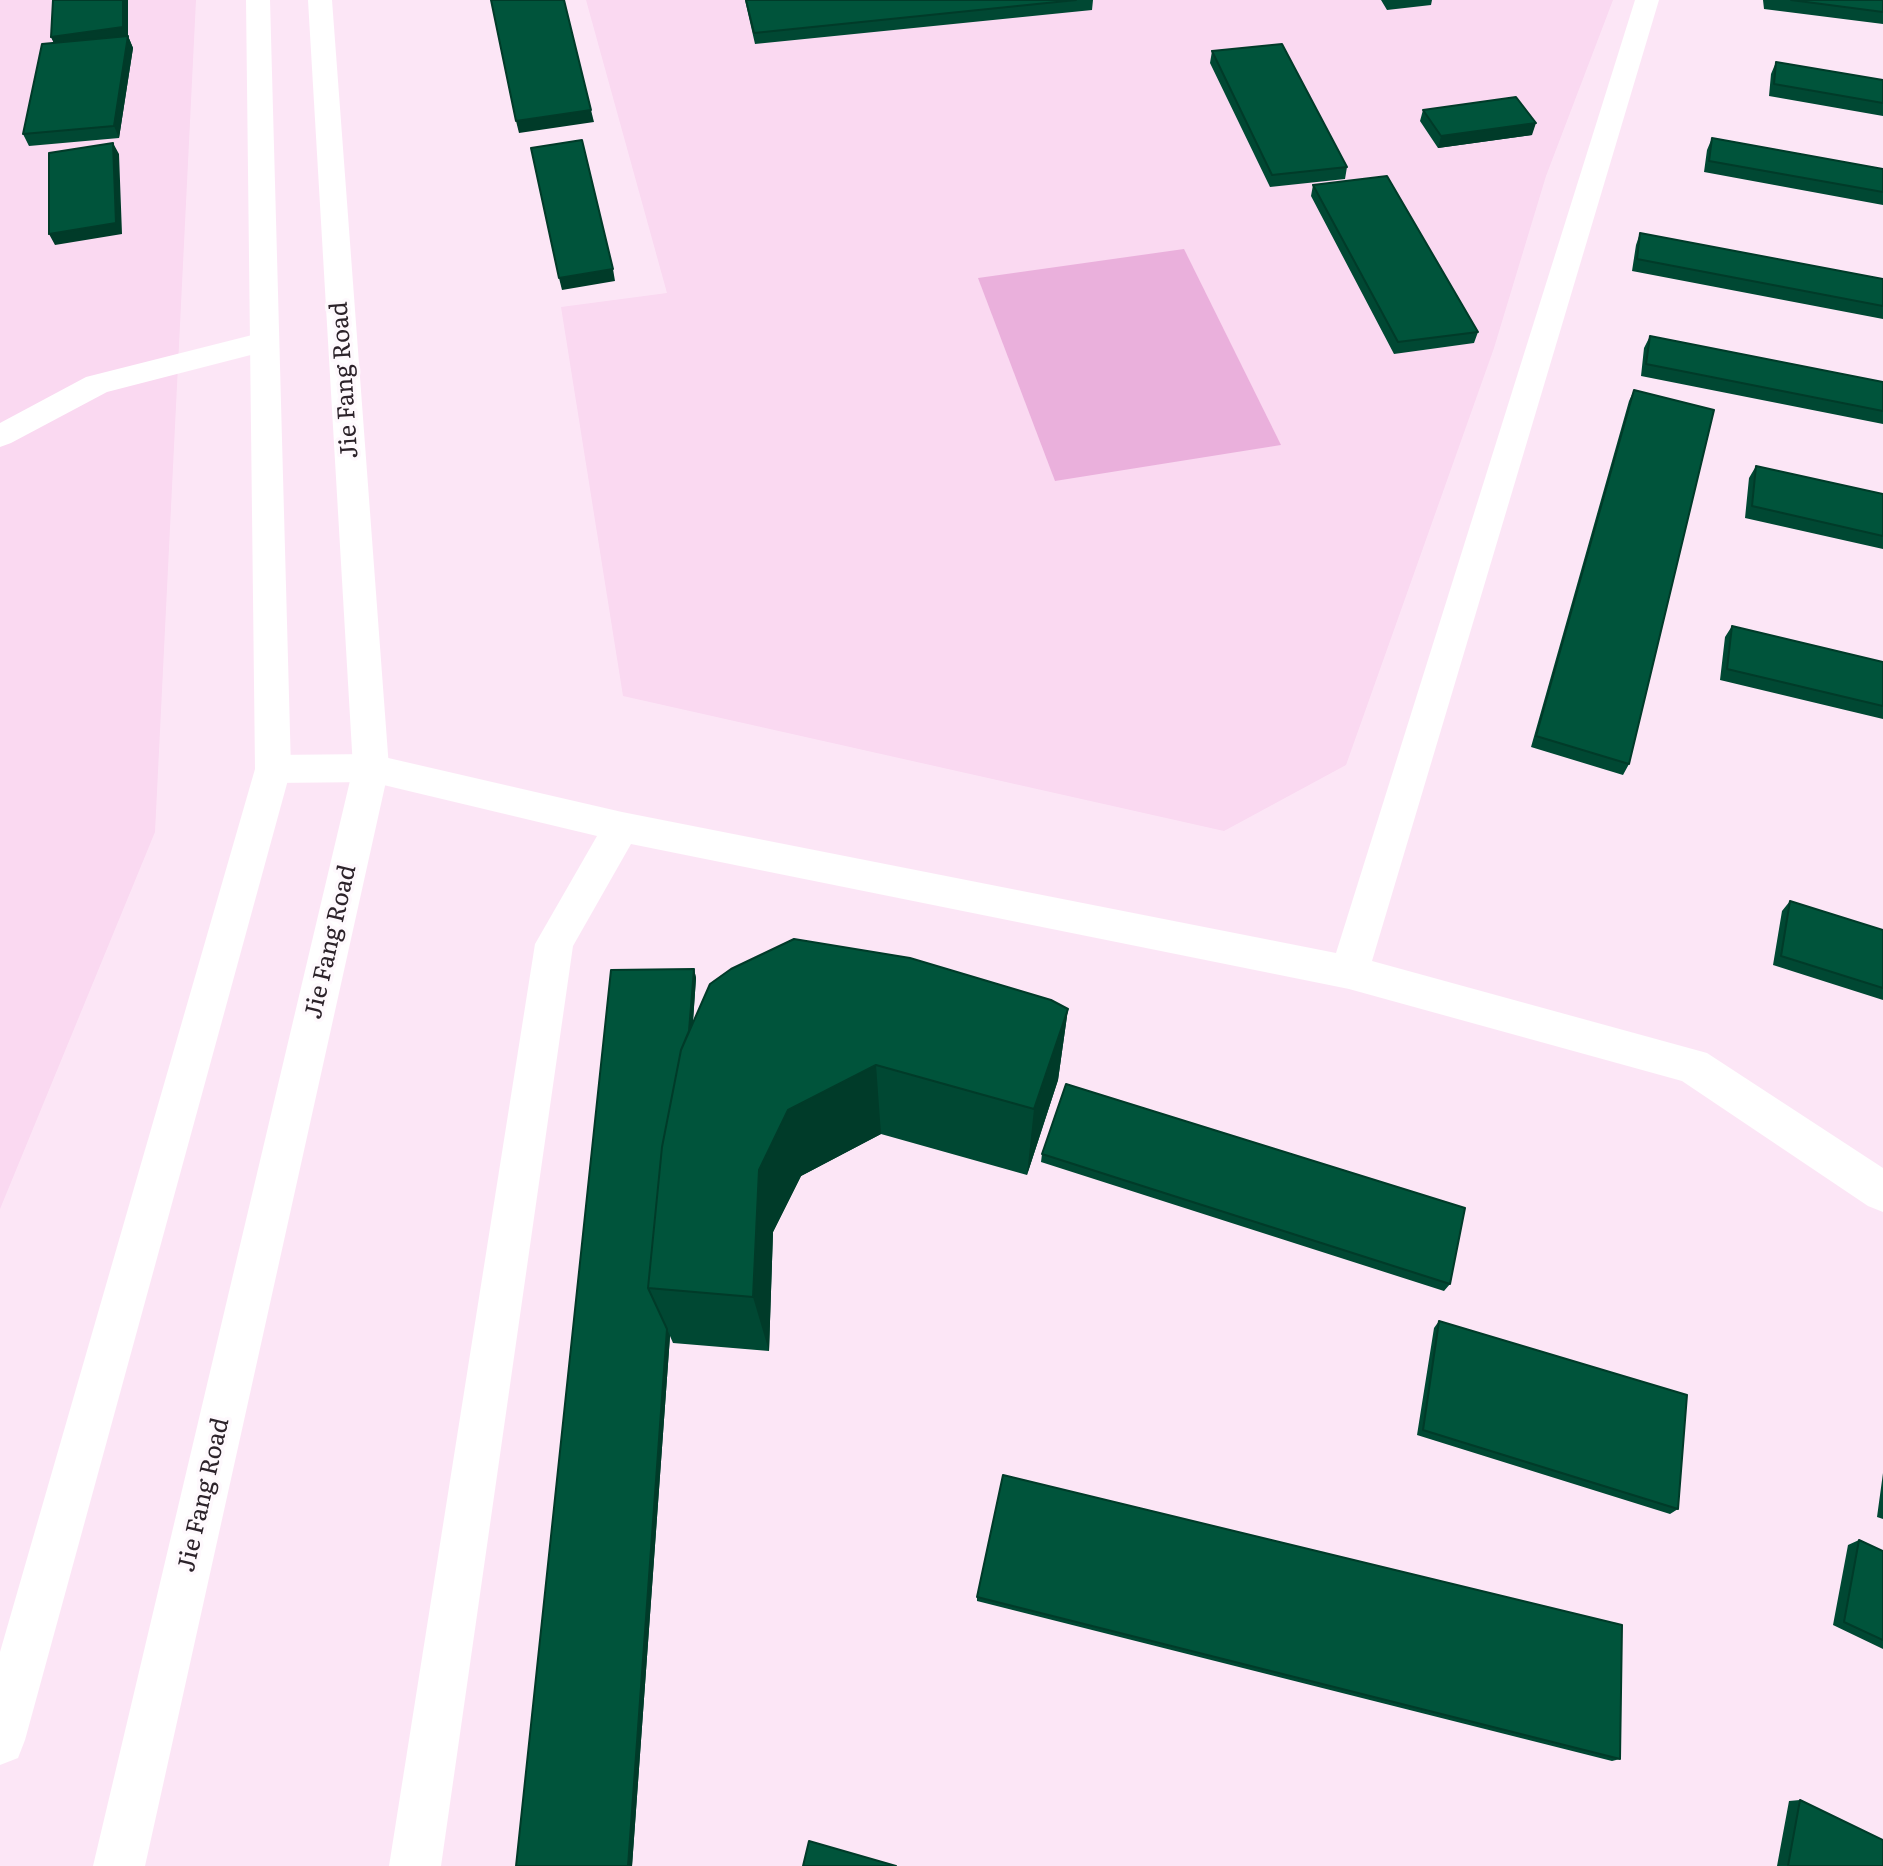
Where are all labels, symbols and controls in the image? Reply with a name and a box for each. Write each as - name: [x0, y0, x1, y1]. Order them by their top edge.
- street label: Jie Fang Road: [325, 301, 365, 459]
- street label: Jie Fang Road: [299, 862, 363, 1022]
- street label: Jie Fang Road: [172, 1415, 236, 1575]

